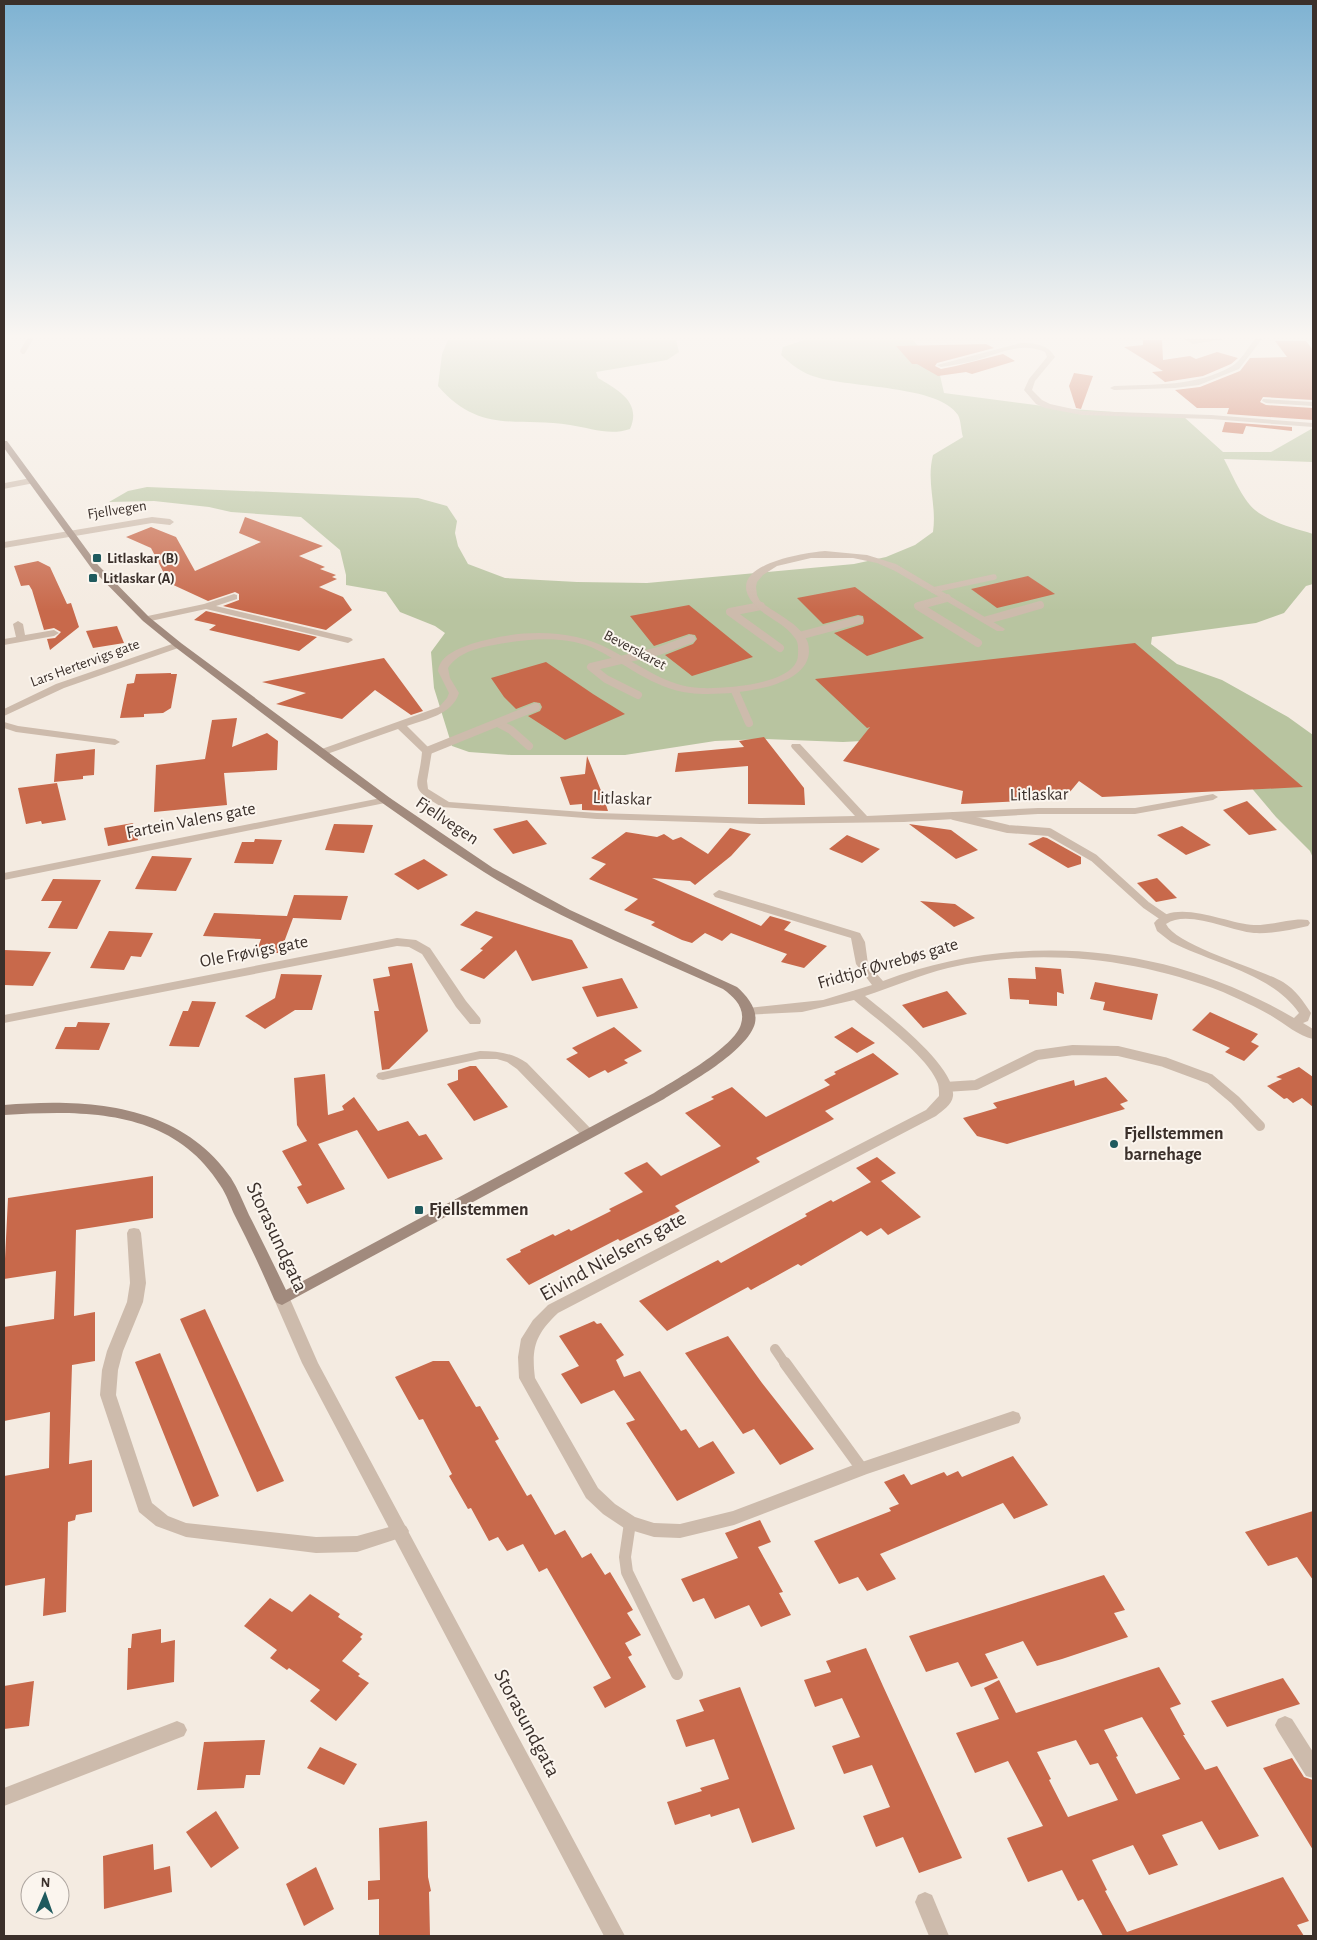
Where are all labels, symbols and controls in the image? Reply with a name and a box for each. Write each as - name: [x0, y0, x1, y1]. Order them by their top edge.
- street label: Fjellvegen: [86, 498, 148, 522]
- place label: Litlaskar (B): [107, 551, 179, 566]
- marker: Litlaskar (B): [91, 552, 103, 564]
- place label: Litlaskar (A): [103, 571, 175, 586]
- marker: Litlaskar (A): [87, 572, 99, 584]
- street label: Beverskaret: [601, 627, 669, 673]
- street label: Lars Hertervigs gate: [28, 636, 142, 690]
- street label: Litlaskar: [1009, 785, 1069, 805]
- street label: Litlaskar: [592, 789, 652, 809]
- street label: Fjellvegen: [412, 794, 482, 848]
- street label: Fartein Valens gate: [125, 800, 257, 842]
- street label: Ole Frøvigs gate: [198, 933, 310, 971]
- street label: Fridtjof Øvrebøs gate: [816, 935, 960, 993]
- place label: Fjellstemmen barnehage: [1124, 1125, 1224, 1164]
- marker: Fjellstemmen barnehage: [1108, 1138, 1120, 1150]
- street label: Storasundgata: [242, 1179, 312, 1296]
- place label: Fjellstemmen: [429, 1201, 529, 1219]
- marker: Fjellstemmen: [413, 1204, 425, 1216]
- street label: Eivind Nielsens gate: [536, 1207, 690, 1305]
- street label: Storasundgata: [490, 1666, 564, 1781]
- north arrow: [20, 1870, 70, 1920]
- text: N: [40, 1876, 51, 1890]

